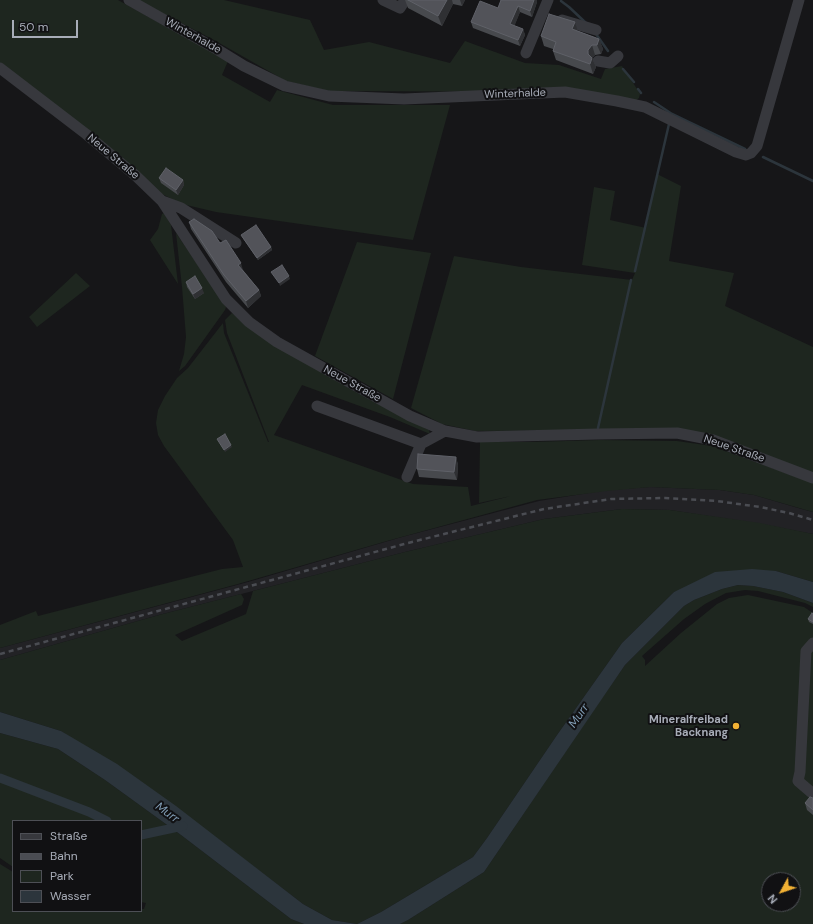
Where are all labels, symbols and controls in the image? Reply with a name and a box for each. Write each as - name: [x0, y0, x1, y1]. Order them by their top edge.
- scale bar: [14, 12, 80, 38]
- street label: Winterhalde: [163, 15, 223, 57]
- text: 50 m: [19, 19, 48, 35]
- street label: Winterhalde: [484, 86, 546, 102]
- street label: Neue Straße: [84, 132, 142, 182]
- street label: Neue Straße: [321, 363, 383, 405]
- street label: Neue Straße: [702, 432, 766, 466]
- water label: Murr: [566, 701, 592, 731]
- place label: Mineralfreibad Backnang: [649, 713, 728, 739]
- marker: Mineralfreibad Backnang: [731, 721, 741, 731]
- water label: Murr: [152, 800, 182, 826]
- legend: [12, 820, 142, 912]
- text: Straße: [50, 828, 87, 844]
- text: Bahn: [50, 848, 78, 864]
- text: Park: [50, 868, 74, 884]
- north arrow: [761, 872, 801, 912]
- text: Wasser: [50, 888, 91, 904]
- text: N: [765, 891, 781, 907]

